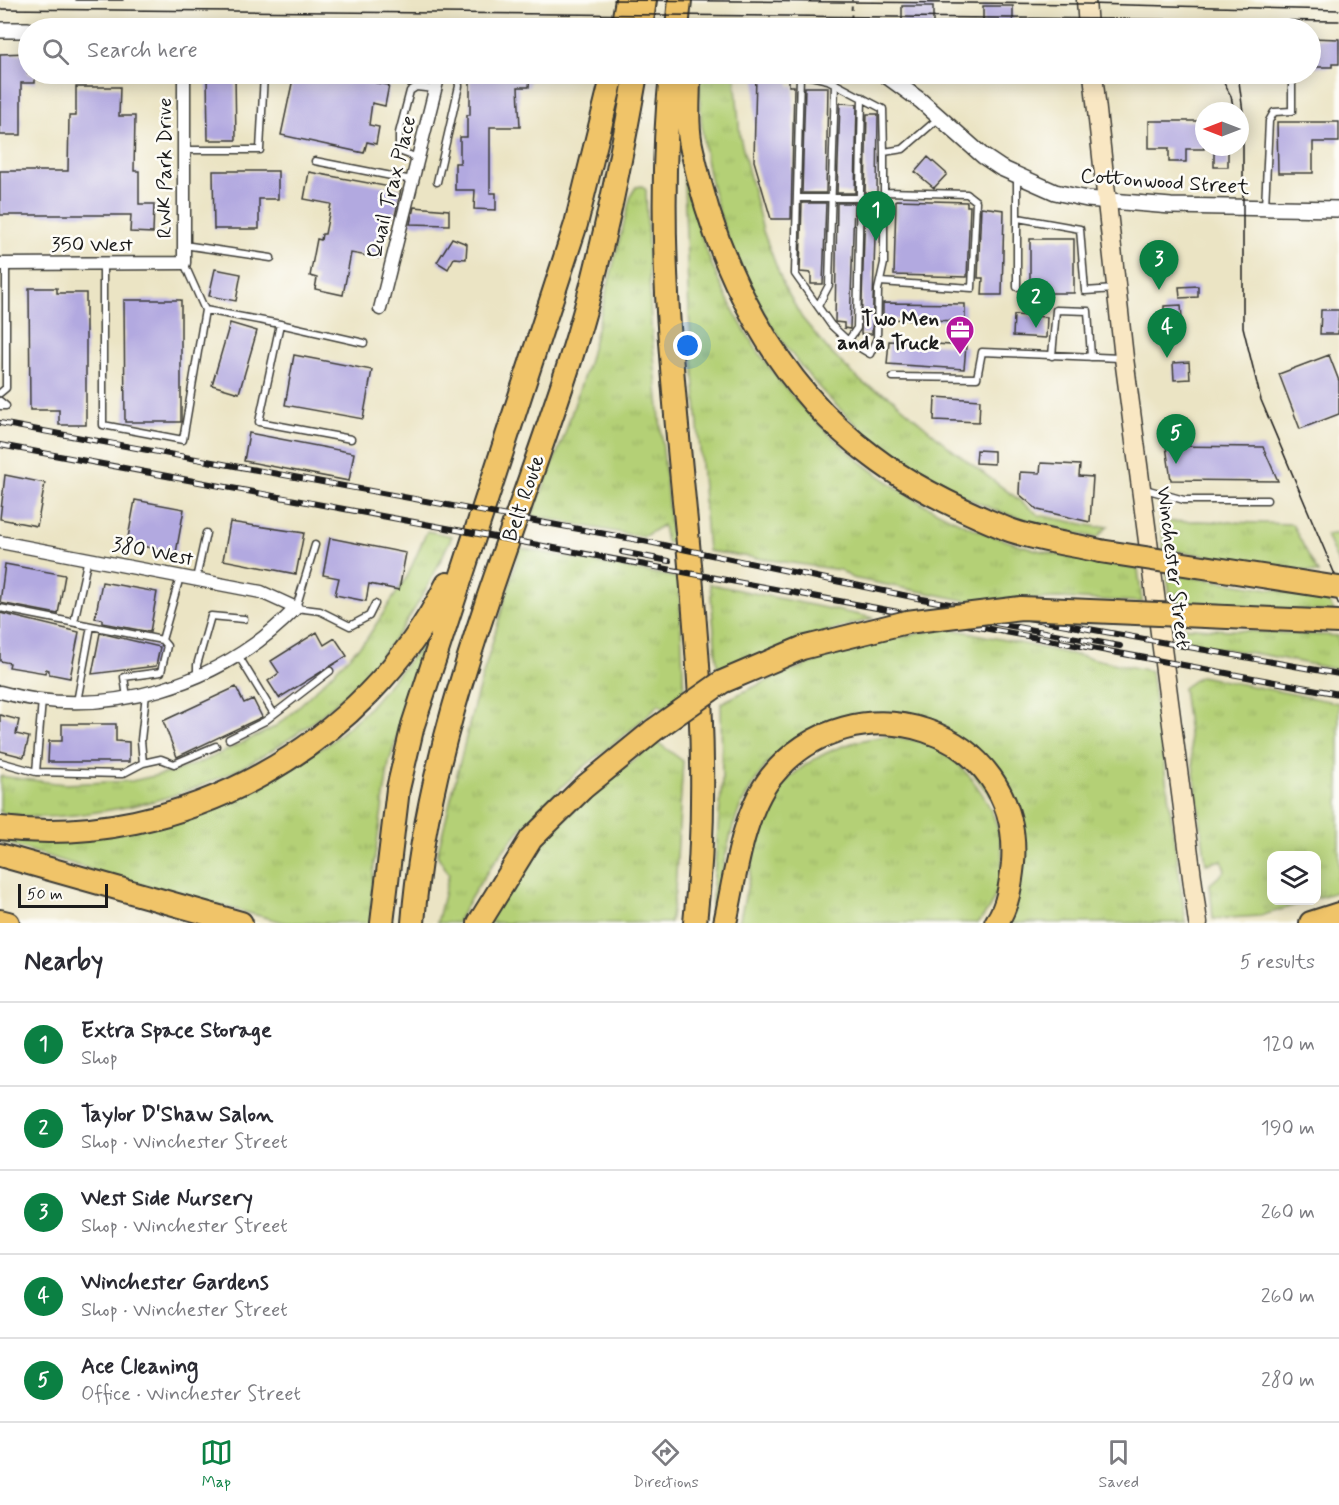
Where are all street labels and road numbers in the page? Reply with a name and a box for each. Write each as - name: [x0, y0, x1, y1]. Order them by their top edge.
- street label: RWK Park Drive: [151, 97, 179, 239]
- street label: Quail Trax Place: [361, 113, 423, 262]
- street label: Cottonwood Street: [1079, 162, 1251, 202]
- street label: 350 West: [51, 231, 133, 259]
- street label: Belt Route: [496, 451, 552, 545]
- street label: Winchester Street: [1149, 485, 1197, 650]
- street label: 380 West: [110, 530, 196, 574]

